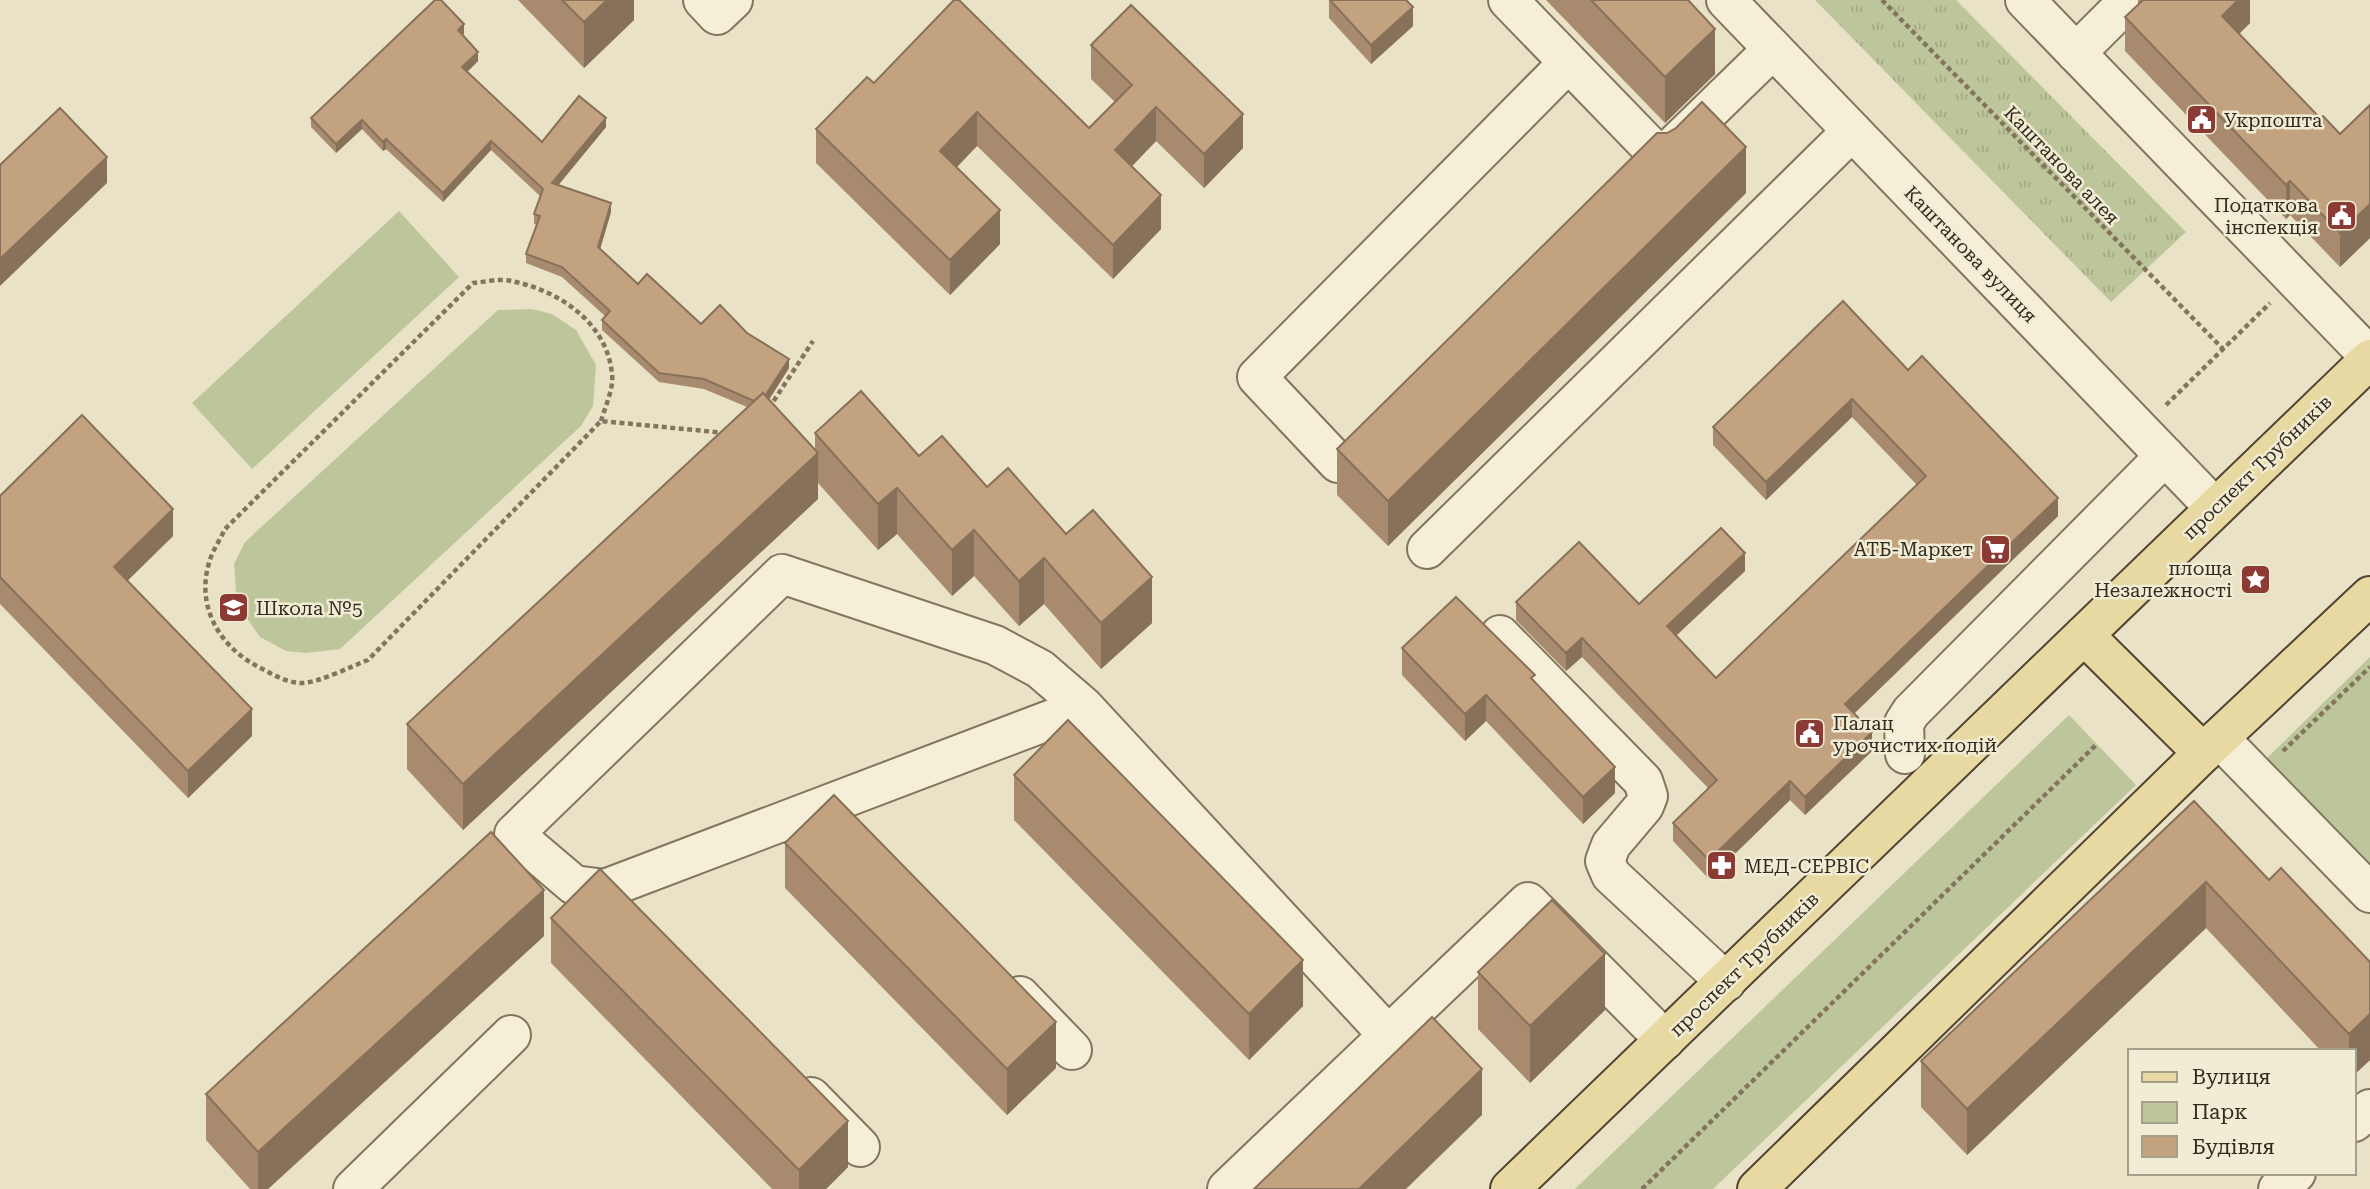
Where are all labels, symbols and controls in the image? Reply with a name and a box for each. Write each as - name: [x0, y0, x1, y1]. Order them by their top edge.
- street label: Каштанова алея: [1999, 101, 2124, 230]
- public building icon: Укрпошта: [2184, 103, 2218, 137]
- place label: Укрпошта: [2224, 109, 2323, 132]
- street label: Каштанова вулиця: [1899, 181, 2042, 328]
- place label: Податкова інспекція: [2214, 194, 2319, 239]
- public building icon: Податкова інспекція: [2324, 199, 2358, 233]
- street label: проспект Трубників: [2178, 390, 2337, 544]
- supermarket icon: АТБ-Маркет: [1979, 532, 2013, 566]
- place label: АТБ-Маркет: [1854, 538, 1973, 561]
- place label: площа Незалежності: [2094, 557, 2233, 602]
- place icon: площа Незалежності: [2238, 562, 2272, 596]
- school or university icon: Школа №5: [216, 591, 250, 625]
- place label: Школа №5: [256, 597, 363, 620]
- place label: Палац урочистих подій: [1833, 712, 1997, 757]
- public building icon: Палац урочистих подій: [1793, 717, 1827, 751]
- pharmacy icon: МЕД-СЕРВІС: [1704, 849, 1738, 883]
- place label: МЕД-СЕРВІС: [1744, 855, 1869, 878]
- street label: проспект Трубників: [1665, 887, 1824, 1041]
- legend: [2128, 1049, 2356, 1175]
- text: Вулиця: [2192, 1065, 2271, 1089]
- text: Парк: [2192, 1100, 2248, 1124]
- text: Будівля: [2192, 1135, 2275, 1159]

